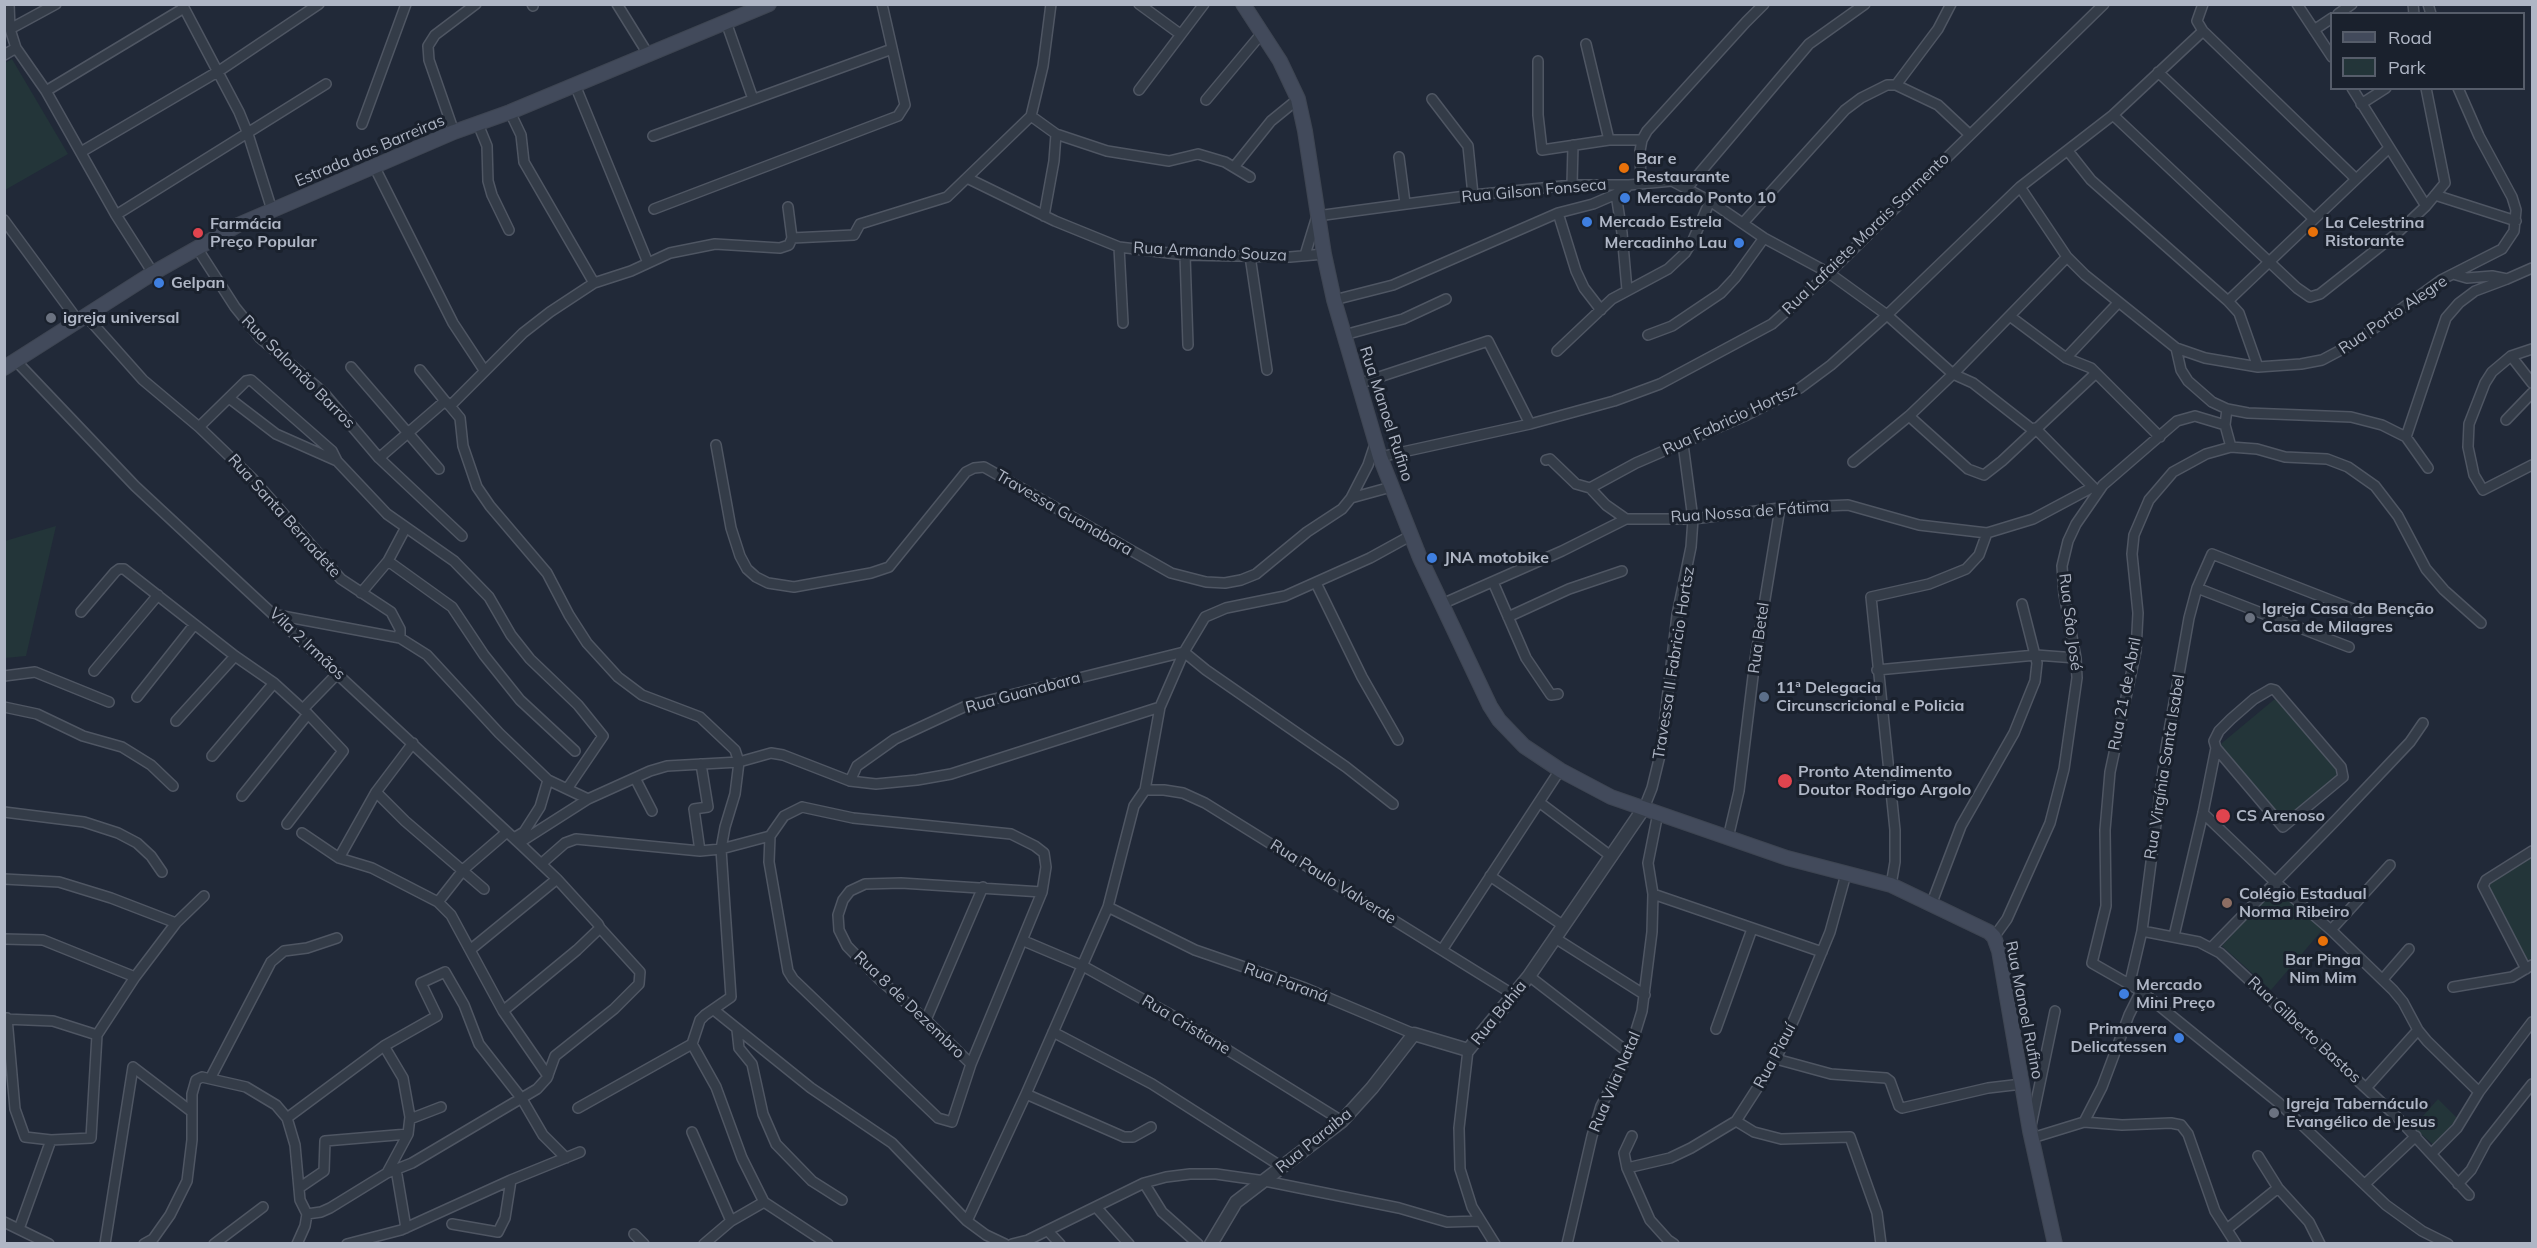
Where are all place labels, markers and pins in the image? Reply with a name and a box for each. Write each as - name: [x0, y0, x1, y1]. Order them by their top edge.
- place label: Bar e Restaurante: [1636, 149, 1730, 187]
- marker: Bar e Restaurante: [1617, 161, 1631, 175]
- place label: Mercado Ponto 10: [1637, 188, 1776, 208]
- marker: Mercado Ponto 10: [1618, 191, 1632, 205]
- place label: Mercado Estrela: [1599, 212, 1722, 232]
- place label: La Celestrina Ristorante: [2325, 213, 2424, 251]
- place label: Farmácia Preço Popular: [210, 214, 317, 252]
- marker: Mercado Estrela: [1580, 215, 1594, 229]
- marker: La Celestrina Ristorante: [2306, 225, 2320, 239]
- marker: Farmácia Preço Popular: [191, 226, 205, 240]
- place label: Mercadinho Lau: [1605, 233, 1727, 253]
- marker: Mercadinho Lau: [1732, 236, 1746, 250]
- place label: Gelpan: [171, 273, 225, 293]
- marker: Gelpan: [152, 276, 166, 290]
- place label: igreja universal: [63, 308, 180, 328]
- marker: igreja universal: [44, 311, 58, 325]
- place label: JNA motobike: [1444, 548, 1549, 568]
- marker: JNA motobike: [1425, 551, 1439, 565]
- place label: Igreja Casa da Benção Casa de Milagres: [2262, 599, 2434, 637]
- marker: Igreja Casa da Benção Casa de Milagres: [2243, 611, 2257, 625]
- place label: 11ª Delegacia Circunscricional e Policia: [1776, 678, 1964, 716]
- marker: 11ª Delegacia Circunscricional e Policia: [1757, 690, 1771, 704]
- place label: Pronto Atendimento Doutor Rodrigo Argolo: [1798, 762, 1971, 800]
- marker: Pronto Atendimento Doutor Rodrigo Argolo: [1776, 772, 1794, 790]
- place label: CS Arenoso: [2236, 806, 2325, 826]
- marker: CS Arenoso: [2214, 807, 2232, 825]
- place label: Colégio Estadual Norma Ribeiro: [2239, 884, 2367, 922]
- marker: Colégio Estadual Norma Ribeiro: [2220, 896, 2234, 910]
- marker: Bar Pinga Nim Mim: [2316, 934, 2330, 948]
- place label: Bar Pinga Nim Mim: [2285, 950, 2361, 988]
- place label: Mercado Mini Preço: [2136, 975, 2215, 1013]
- marker: Mercado Mini Preço: [2117, 987, 2131, 1001]
- place label: Primavera Delicatessen: [2071, 1019, 2167, 1057]
- marker: Primavera Delicatessen: [2172, 1031, 2186, 1045]
- place label: Igreja Tabernáculo Evangélico de Jesus: [2286, 1094, 2436, 1132]
- marker: Igreja Tabernáculo Evangélico de Jesus: [2267, 1106, 2281, 1120]

